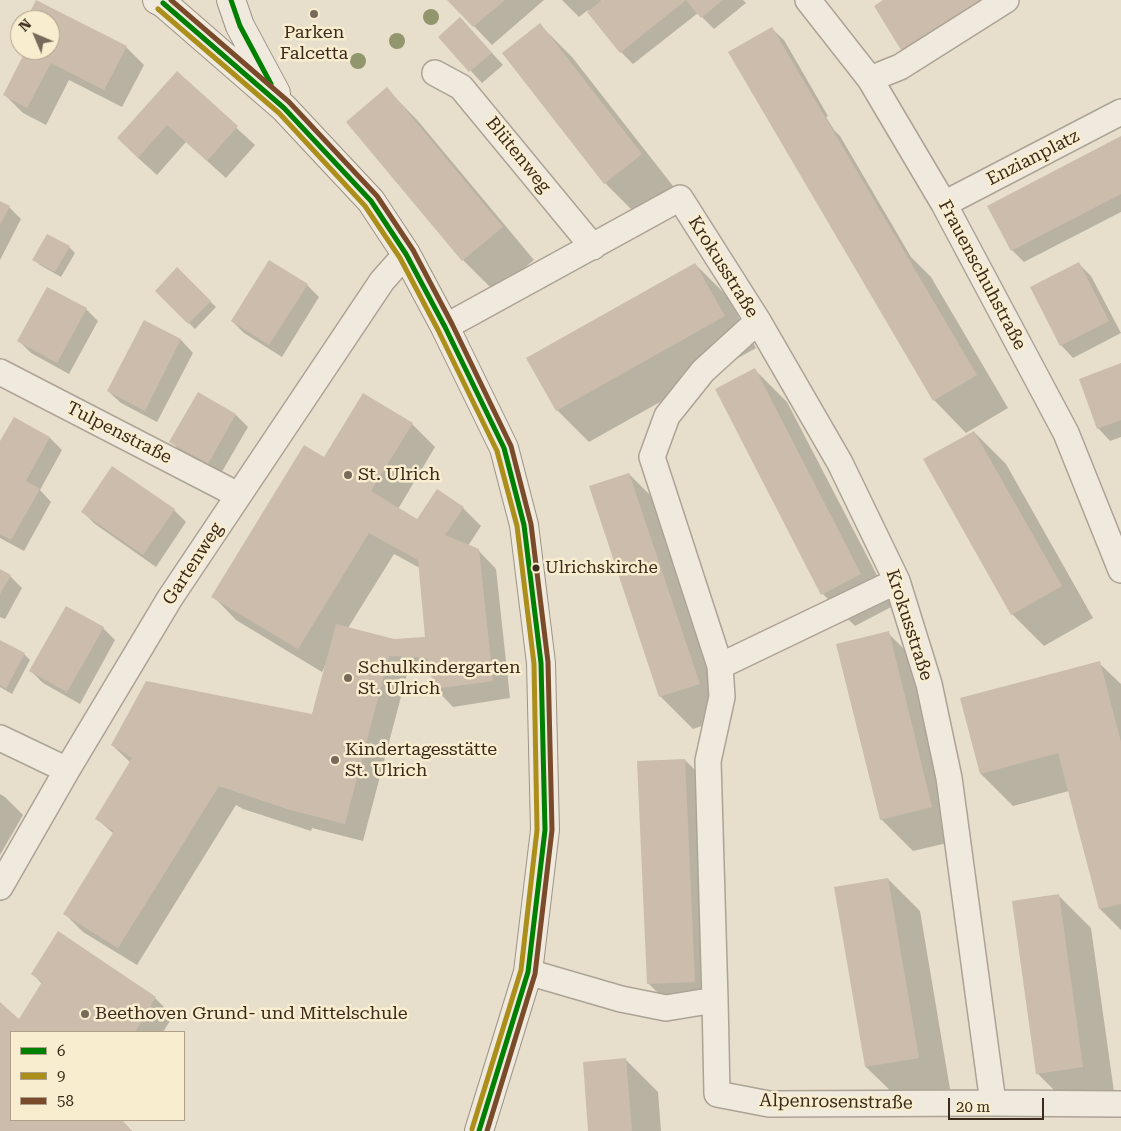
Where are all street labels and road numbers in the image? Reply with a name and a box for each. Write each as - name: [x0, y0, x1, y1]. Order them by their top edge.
- street label: Blütenweg: [481, 113, 555, 197]
- street label: Enzianplatz: [983, 125, 1083, 191]
- street label: Frauenschuhstraße: [933, 196, 1031, 354]
- street label: Krokusstraße: [683, 212, 763, 322]
- street label: Tulpenstraße: [63, 397, 175, 469]
- street label: Gartenweg: [158, 519, 228, 609]
- street label: Krokusstraße: [881, 567, 937, 683]
- street label: Alpenrosenstraße: [759, 1090, 913, 1114]

